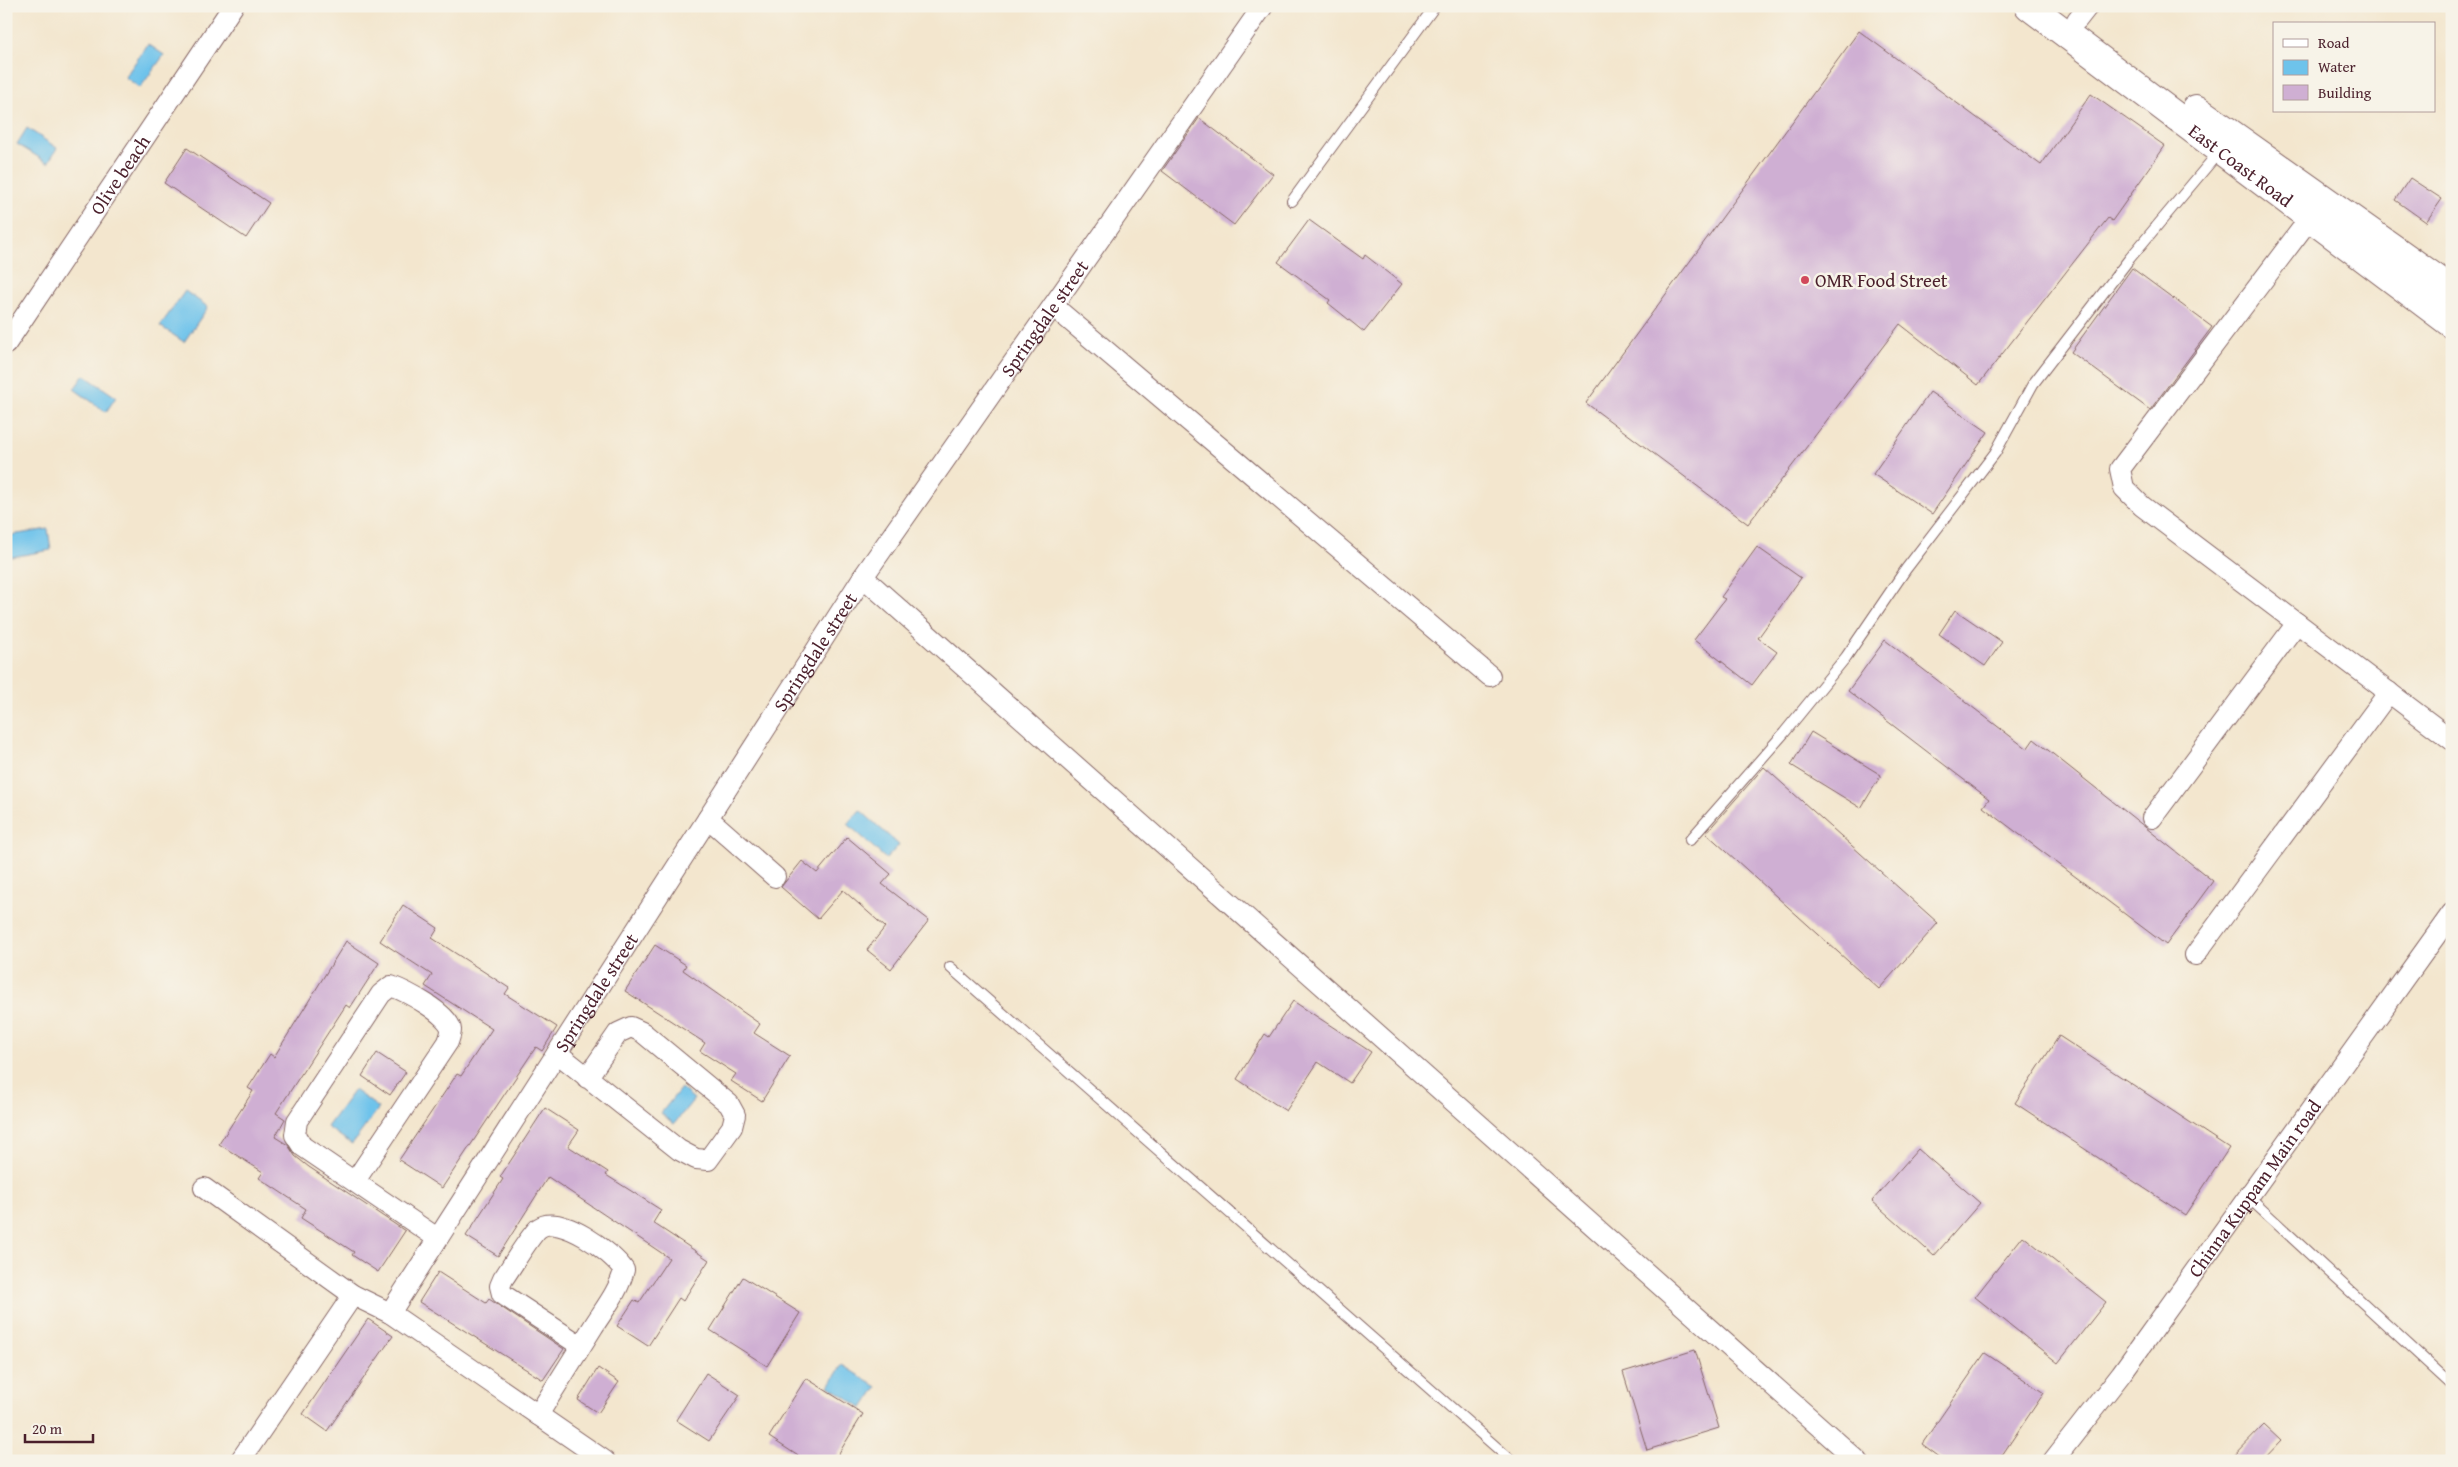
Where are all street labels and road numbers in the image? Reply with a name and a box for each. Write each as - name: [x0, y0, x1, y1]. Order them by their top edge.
- street label: East Coast Road: [2183, 117, 2300, 214]
- street label: Olive beach: [83, 129, 157, 220]
- street label: Springdale street: [994, 254, 1095, 382]
- street label: Springdale street: [766, 586, 864, 717]
- street label: Springdale street: [547, 927, 645, 1058]
- street label: Chinna Kuppam Main road: [2181, 1093, 2328, 1283]

